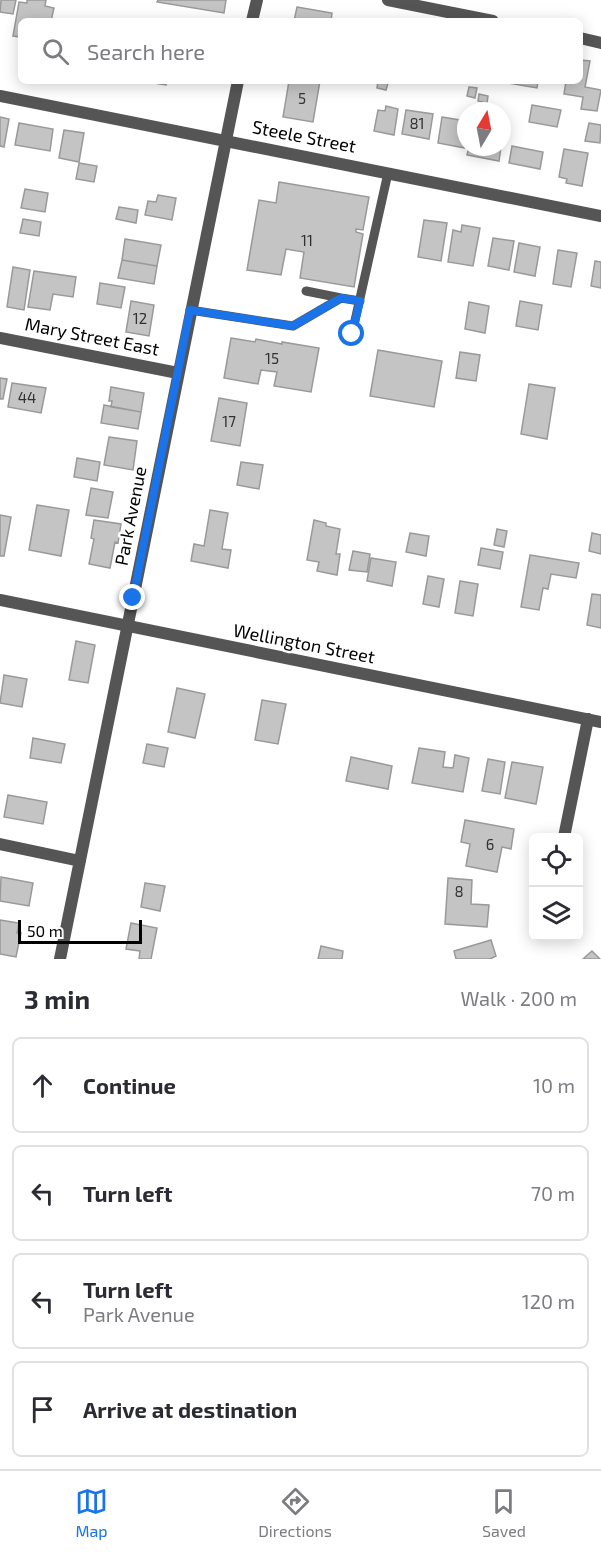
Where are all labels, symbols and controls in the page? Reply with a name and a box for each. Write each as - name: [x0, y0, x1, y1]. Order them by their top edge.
- search box: [18, 18, 583, 84]
- icon: search: [39, 35, 72, 68]
- text: Search here: [87, 38, 205, 64]
- house number: 5: [298, 89, 306, 107]
- north arrow: [457, 102, 511, 156]
- house number: 81: [409, 114, 425, 132]
- street label: Steele Street: [250, 115, 358, 157]
- house number: 11: [301, 231, 313, 249]
- house number: 12: [133, 309, 147, 327]
- street label: Mary Street East: [23, 312, 161, 360]
- route start: [338, 320, 364, 346]
- house number: 15: [265, 349, 279, 367]
- house number: 44: [18, 388, 36, 406]
- house number: 17: [222, 412, 236, 430]
- street label: Park Avenue: [110, 464, 150, 567]
- route end: [119, 584, 145, 610]
- street label: Wellington Street: [232, 619, 377, 668]
- map controls: [529, 833, 583, 941]
- button: locate: [529, 833, 583, 887]
- house number: 6: [486, 835, 494, 853]
- house number: 8: [454, 882, 464, 900]
- button: layers: [529, 887, 583, 941]
- scale bar: [18, 917, 142, 944]
- text: 50 m: [27, 921, 63, 940]
- text: 3 min: [24, 983, 90, 1014]
- text: Walk · 200 m: [460, 986, 577, 1010]
- icon: ahead: [26, 1069, 59, 1102]
- text: Continue: [83, 1072, 176, 1098]
- text: 10 m: [533, 1073, 575, 1097]
- icon: left: [26, 1177, 59, 1210]
- text: Turn left: [83, 1180, 172, 1206]
- text: 70 m: [531, 1181, 575, 1205]
- text: Turn left: [83, 1276, 172, 1302]
- icon: left: [26, 1285, 59, 1318]
- text: 120 m: [522, 1289, 575, 1313]
- text: Park Avenue: [83, 1302, 195, 1326]
- icon: arrive: [26, 1393, 59, 1426]
- text: Arrive at destination: [83, 1396, 297, 1422]
- tab: Map: [75, 1485, 108, 1540]
- tab: Directions: [258, 1485, 332, 1540]
- tab: Saved: [482, 1485, 526, 1540]

